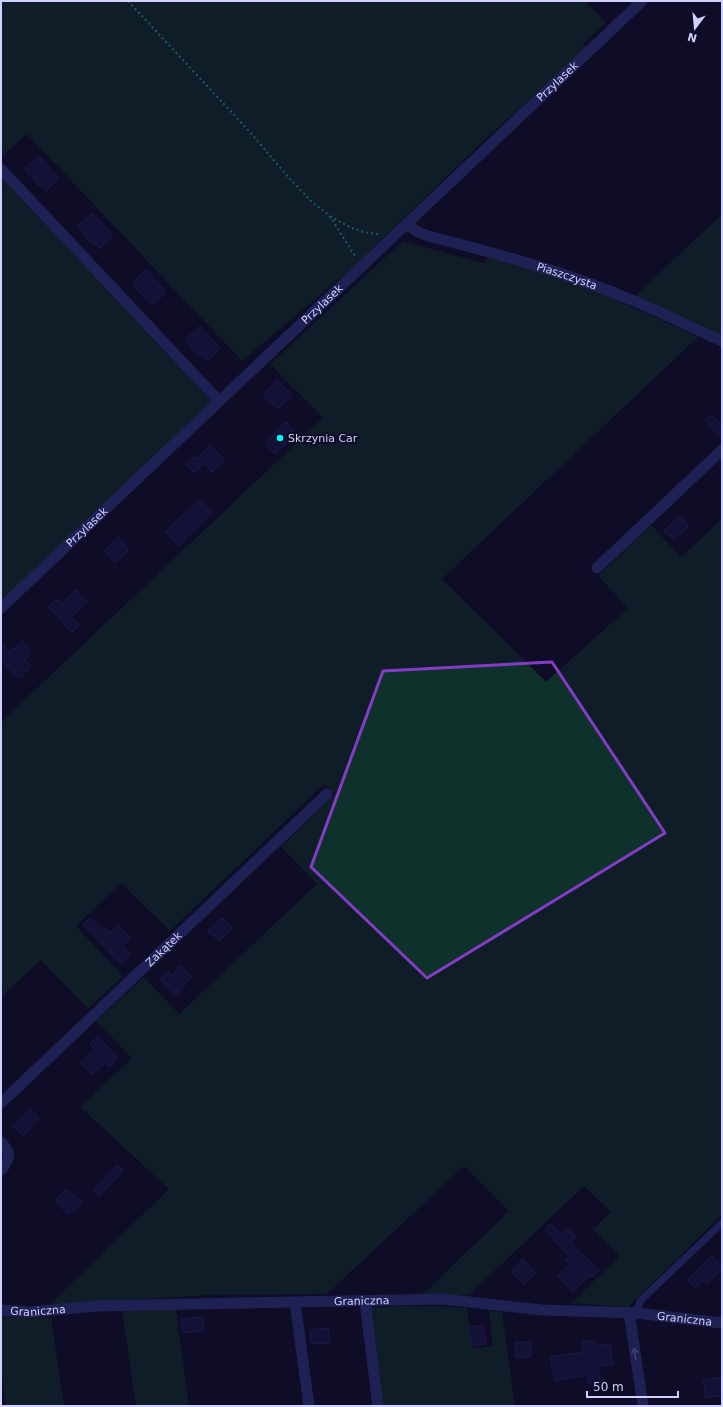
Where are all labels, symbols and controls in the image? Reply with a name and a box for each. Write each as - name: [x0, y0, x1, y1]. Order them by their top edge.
- north arrow: [675, 8, 715, 48]
- text: N: [686, 30, 699, 45]
- street label: Przylasek: [534, 58, 581, 104]
- street label: Piaszczysta: [535, 260, 599, 292]
- street label: Przylasek: [299, 281, 346, 327]
- place label: Skrzynia Car: [288, 432, 358, 445]
- marker: Skrzynia Car: [275, 433, 285, 443]
- street label: Przylasek: [63, 504, 110, 549]
- street label: Zakątek: [143, 928, 185, 969]
- street label: Graniczna: [334, 1294, 389, 1308]
- street label: Graniczna: [10, 1302, 66, 1318]
- street label: Graniczna: [656, 1309, 713, 1328]
- one-way arrow: [631, 1347, 639, 1360]
- scale bar: [587, 1373, 678, 1399]
- text: 50 m: [593, 1380, 624, 1394]

